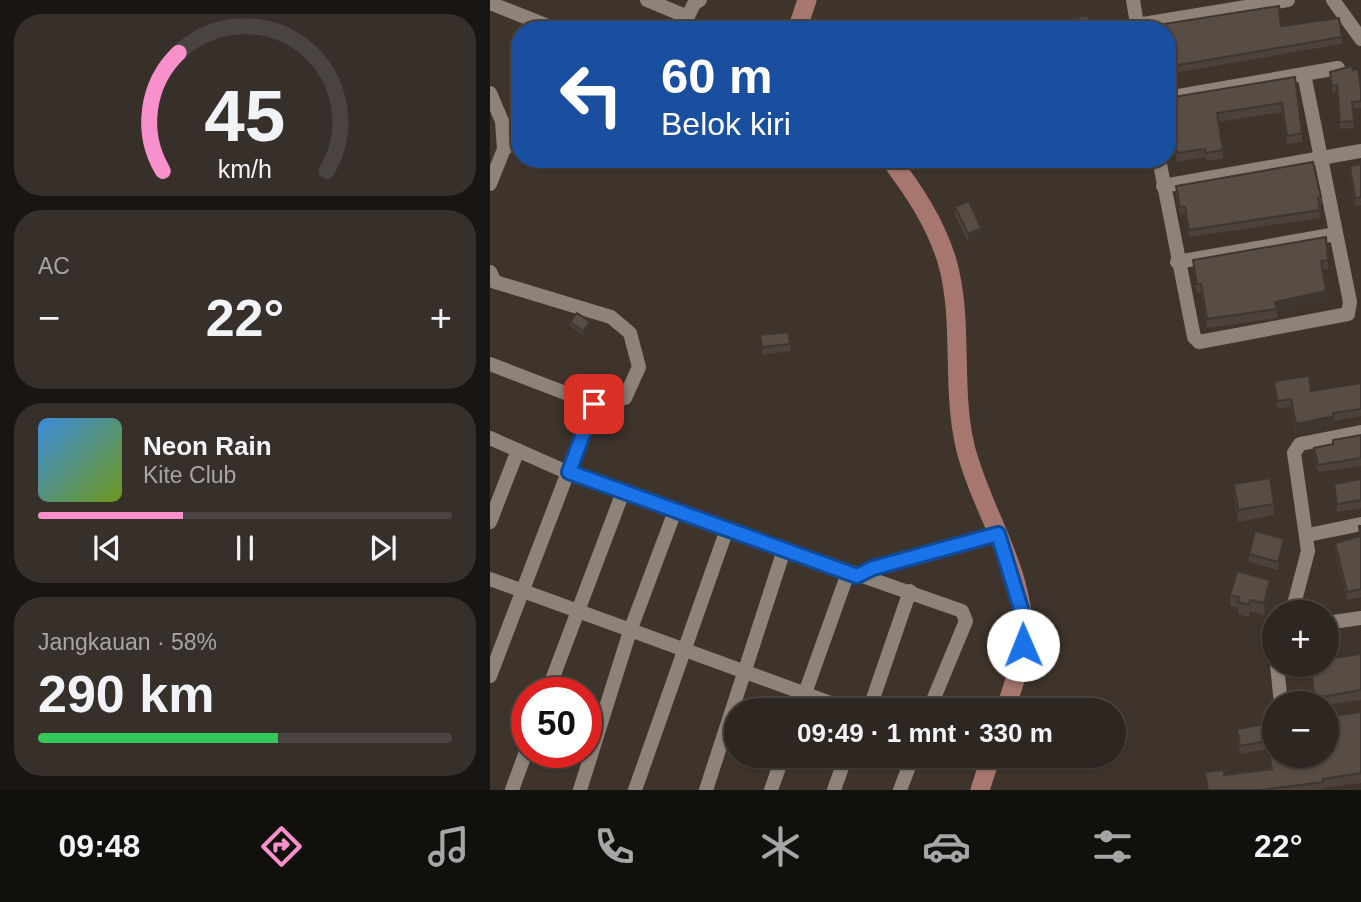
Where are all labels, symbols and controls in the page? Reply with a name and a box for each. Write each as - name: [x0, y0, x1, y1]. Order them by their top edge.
- icon: left: [546, 49, 637, 140]
- text: 60 m: [661, 49, 773, 103]
- text: 45: [205, 75, 285, 156]
- text: Belok kiri: [661, 106, 791, 142]
- text: km/h: [218, 155, 272, 183]
- text: AC: [38, 253, 70, 279]
- text: 22°: [206, 289, 284, 347]
- text: −: [38, 297, 60, 339]
- text: +: [430, 297, 452, 339]
- pin: [564, 374, 624, 434]
- icon: arrive: [575, 385, 613, 423]
- text: Neon Rain: [143, 431, 272, 461]
- text: Kite Club: [143, 462, 236, 488]
- icon: previous: [88, 529, 126, 567]
- icon: pause: [226, 529, 264, 567]
- icon: next: [364, 529, 402, 567]
- map controls: [1262, 600, 1339, 768]
- button: +: [1262, 600, 1339, 677]
- position arrow: [986, 608, 1060, 682]
- text: Jangkauan · 58%: [38, 629, 217, 655]
- text: 290 km: [38, 665, 214, 723]
- speed limit sign: 50: [511, 677, 602, 768]
- button: −: [1262, 691, 1339, 768]
- text: 09:49 · 1 mnt · 330 m: [797, 718, 1053, 748]
- icon: directions: [257, 822, 306, 871]
- icon: music: [424, 822, 473, 871]
- icon: phone: [590, 822, 639, 871]
- icon: climate: [756, 822, 805, 871]
- icon: car: [922, 822, 971, 871]
- icon: filters: [1088, 822, 1137, 871]
- text: 09:48: [59, 828, 140, 864]
- text: 22°: [1254, 828, 1302, 864]

